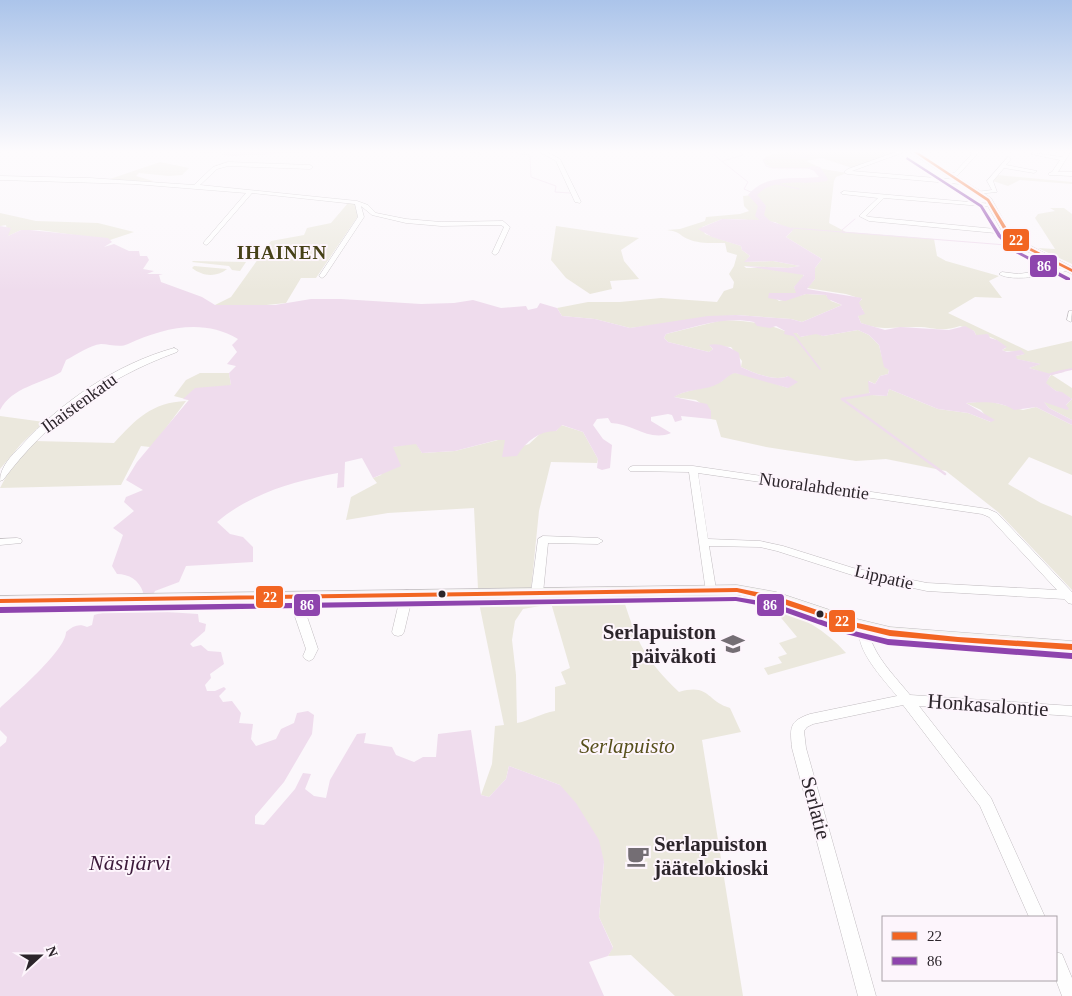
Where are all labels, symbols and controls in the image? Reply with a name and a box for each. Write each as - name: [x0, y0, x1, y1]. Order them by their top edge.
- line badge: 22: [1002, 228, 1030, 252]
- text: 22: [1009, 233, 1023, 248]
- district label: IHAINEN: [237, 242, 327, 263]
- line badge: 86: [1029, 254, 1058, 278]
- text: 86: [1037, 259, 1051, 274]
- street label: Ihaistenkatu: [38, 369, 120, 437]
- street label: Nuoralahdentie: [758, 468, 870, 504]
- street label: Lippatie: [853, 561, 915, 593]
- line badge: 22: [255, 585, 284, 609]
- unlabelled marker: [437, 589, 447, 599]
- text: 22: [263, 590, 277, 605]
- line badge: 86: [293, 593, 321, 617]
- line badge: 86: [756, 593, 785, 617]
- text: 86: [300, 598, 314, 613]
- text: 86: [763, 598, 777, 613]
- unlabelled marker: [815, 609, 825, 619]
- line badge: 22: [828, 609, 856, 633]
- text: 22: [835, 614, 849, 629]
- place label: Serlapuiston päiväkoti: [603, 620, 716, 668]
- school or university icon: Serlapuiston päiväkoti: [720, 631, 746, 657]
- street label: Honkasalontie: [927, 689, 1049, 721]
- park label: Serlapuisto: [579, 734, 675, 758]
- street label: Serlatie: [796, 774, 836, 842]
- place label: Serlapuiston jäätelokioski: [653, 832, 769, 880]
- cafe icon: Serlapuiston jäätelokioski: [625, 843, 651, 869]
- water label: Näsijärvi: [88, 850, 171, 875]
- legend: [882, 916, 1057, 981]
- text: 22: [927, 928, 942, 944]
- north arrow: [15, 931, 65, 981]
- text: N: [43, 944, 60, 959]
- text: 86: [927, 953, 943, 969]

